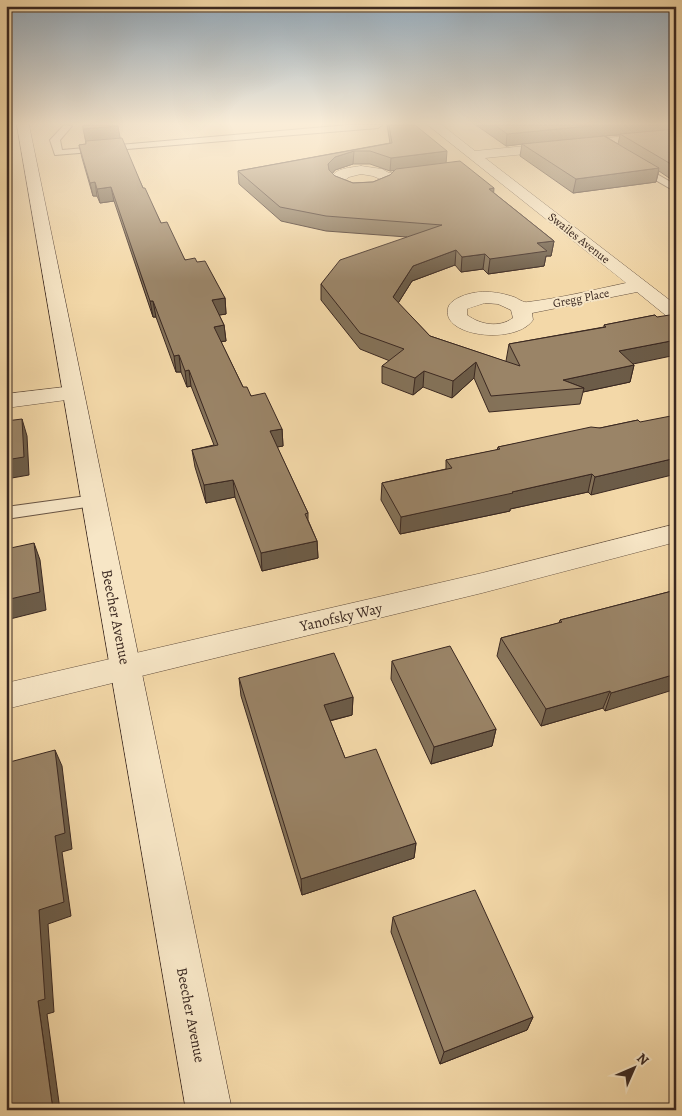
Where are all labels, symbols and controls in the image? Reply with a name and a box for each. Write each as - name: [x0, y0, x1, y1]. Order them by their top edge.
- street label: Swailes Avenue: [545, 209, 613, 267]
- street label: Gregg Place: [551, 285, 611, 311]
- street label: Beecher Avenue: [97, 568, 135, 667]
- street label: Yanofsky Way: [297, 598, 385, 636]
- street label: Beecher Avenue: [172, 966, 210, 1065]
- north arrow: [610, 1044, 660, 1094]
- text: N: [633, 1049, 653, 1069]

